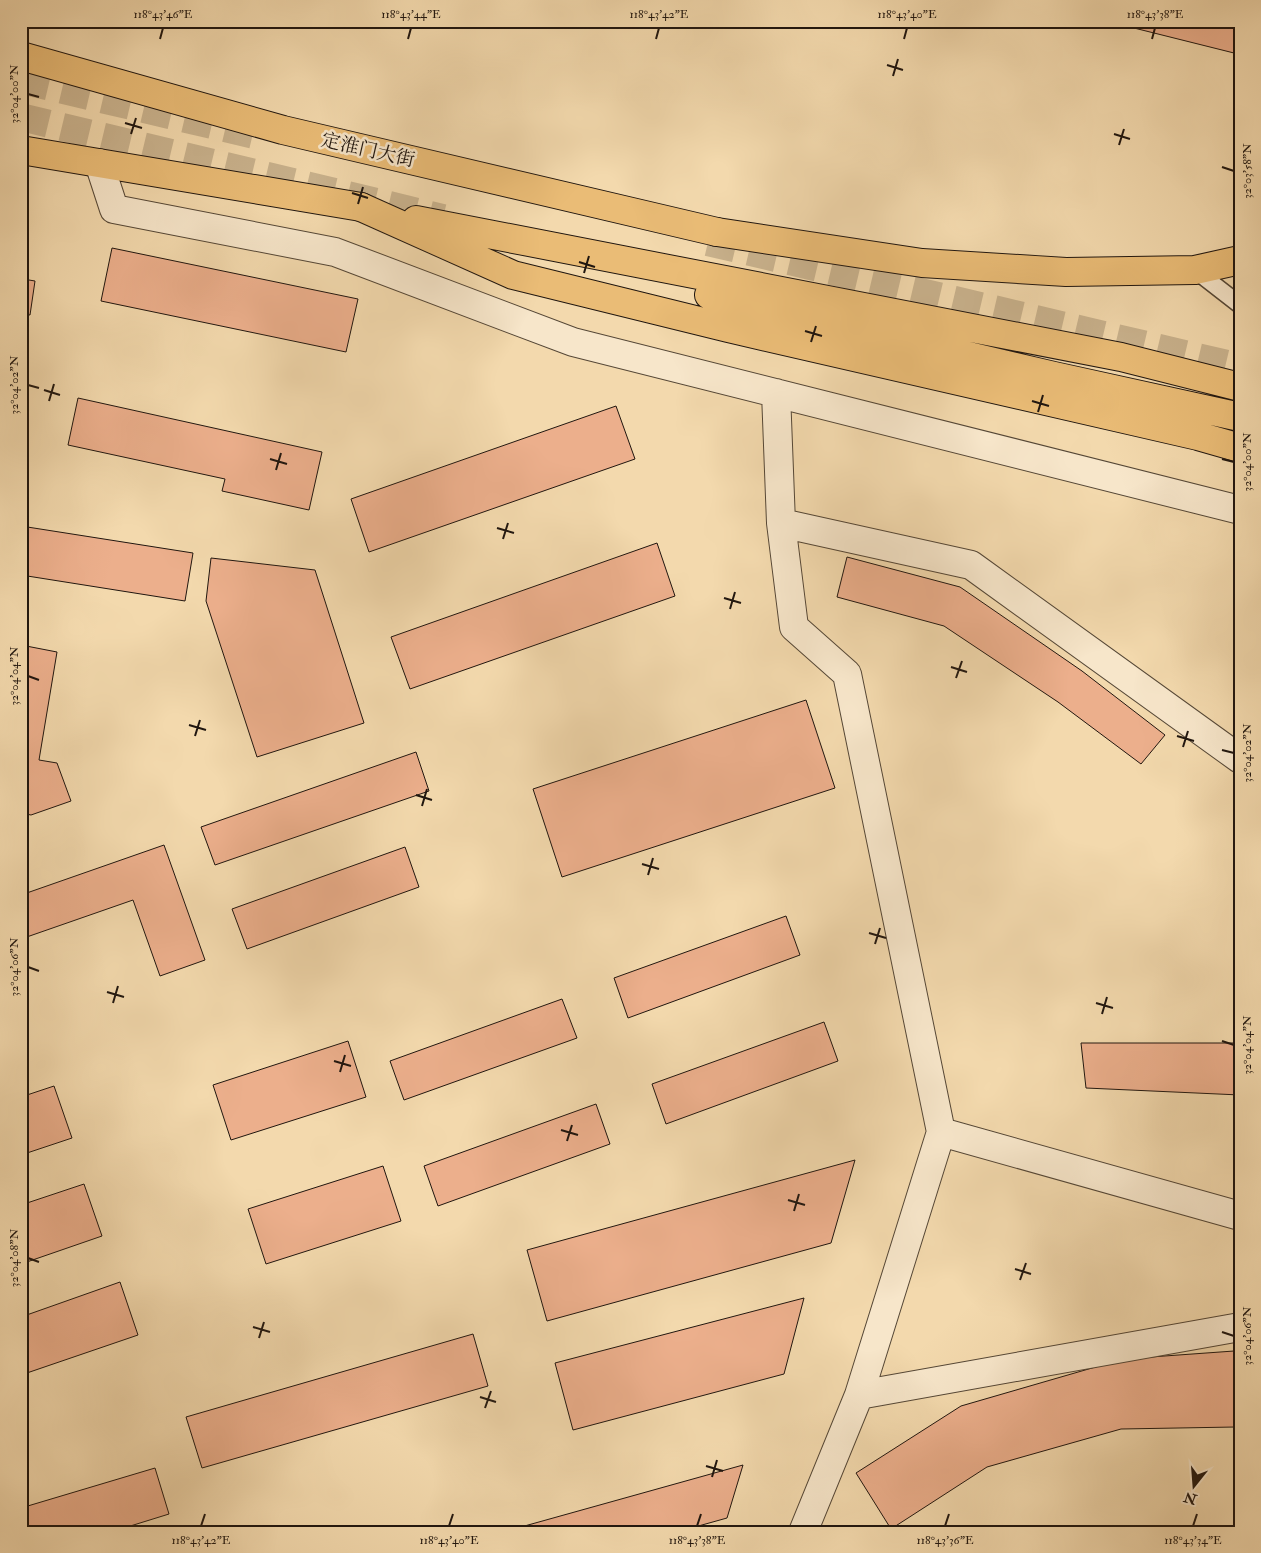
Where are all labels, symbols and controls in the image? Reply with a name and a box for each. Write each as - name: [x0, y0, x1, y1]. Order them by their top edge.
- text: 118°43'46"E: [134, 7, 193, 22]
- text: 118°43'44"E: [381, 7, 441, 22]
- text: 118°43'42"E: [629, 7, 689, 22]
- text: 118°43'40"E: [877, 7, 937, 22]
- text: 118°43'38"E: [1127, 7, 1184, 22]
- text: 32°04'00"N: [7, 64, 22, 123]
- street label: 定淮门大街: [319, 128, 417, 172]
- text: 32°03'58"N: [1240, 143, 1255, 199]
- text: 32°04'02"N: [7, 355, 22, 414]
- text: 32°04'00"N: [1240, 432, 1255, 491]
- text: 32°04'04"N: [7, 646, 22, 706]
- text: 32°04'02"N: [1240, 723, 1255, 782]
- text: 32°04'06"N: [7, 937, 22, 996]
- text: 32°04'04"N: [1240, 1015, 1255, 1075]
- text: 32°04'08"N: [7, 1229, 22, 1287]
- text: 32°04'06"N: [1240, 1306, 1255, 1365]
- north arrow: [1168, 1460, 1218, 1510]
- text: N: [1181, 1488, 1200, 1508]
- text: 118°43'42"E: [171, 1533, 231, 1548]
- text: 118°43'40"E: [419, 1533, 479, 1548]
- text: 118°43'38"E: [669, 1533, 726, 1548]
- text: 118°43'36"E: [916, 1533, 974, 1548]
- text: 118°43'34"E: [1164, 1533, 1222, 1548]

